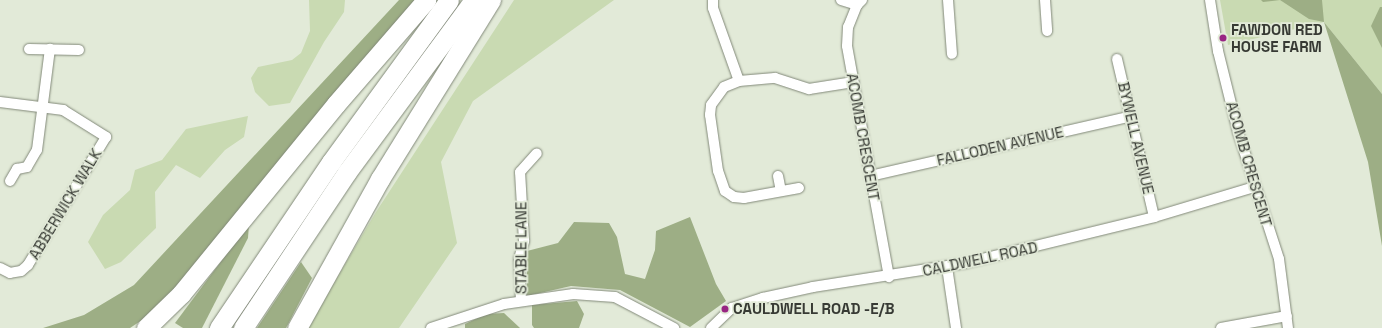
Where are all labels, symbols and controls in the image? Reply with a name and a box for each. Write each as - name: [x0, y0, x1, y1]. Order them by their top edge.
- place label: FAWDON RED HOUSE FARM: [1231, 20, 1323, 55]
- marker: FAWDON RED HOUSE FARM: [1218, 33, 1228, 43]
- street label: ACOMB CRESCENT: [843, 72, 883, 202]
- street label: BYWELL AVENUE: [1114, 80, 1158, 196]
- street label: ACOMB CRESCENT: [1223, 99, 1275, 229]
- street label: FALLODEN AVENUE: [935, 123, 1065, 169]
- street label: ABBERWICK WALK: [25, 145, 105, 263]
- street label: STABLE LANE: [512, 202, 530, 294]
- street label: CALDWELL ROAD: [921, 238, 1039, 280]
- place label: CAULDWELL ROAD -E/B: [733, 300, 895, 318]
- marker: CAULDWELL ROAD -E/B: [720, 304, 730, 314]

